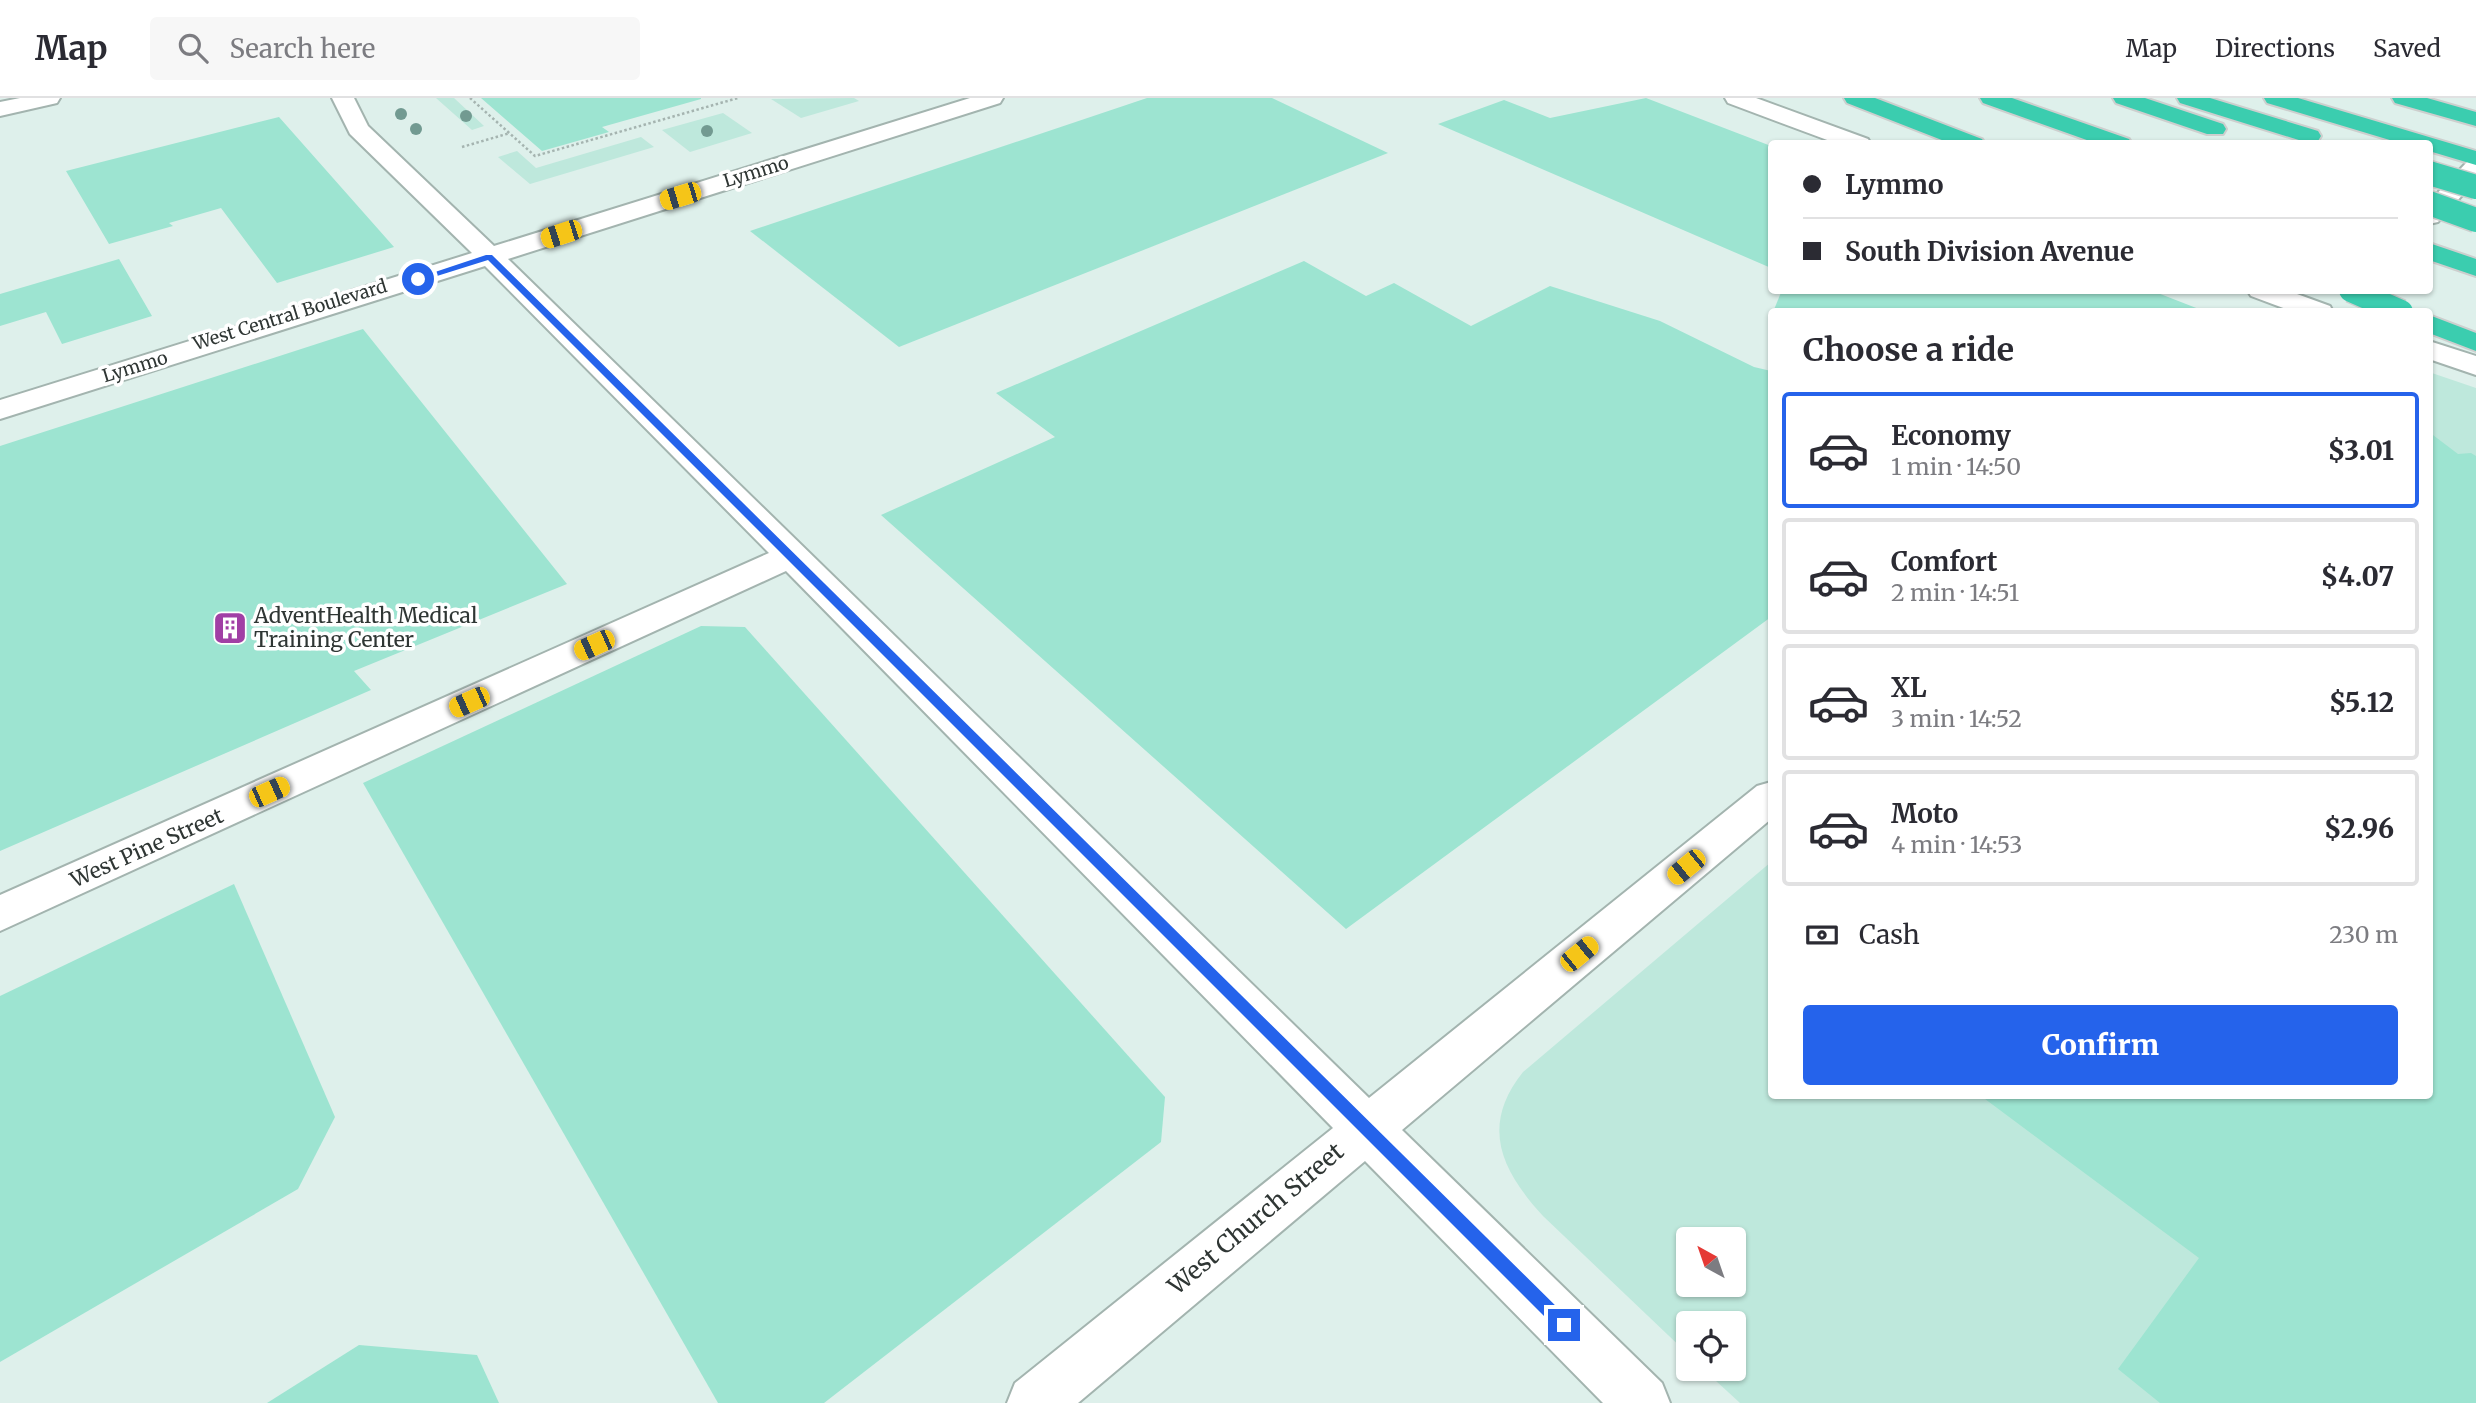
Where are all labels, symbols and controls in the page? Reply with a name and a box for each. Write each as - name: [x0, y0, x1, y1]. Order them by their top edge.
- search box: [150, 17, 640, 80]
- text: Map: [35, 28, 108, 69]
- icon: search: [174, 29, 212, 67]
- text: Search here: [230, 32, 375, 65]
- text: Map: [2126, 33, 2177, 64]
- text: Directions: [2215, 33, 2335, 64]
- text: Saved: [2373, 33, 2441, 64]
- street label: Lymmo: [721, 151, 791, 192]
- text: Lymmo: [1845, 168, 1943, 201]
- car: [657, 180, 704, 212]
- car: [538, 218, 585, 250]
- text: South Division Avenue: [1845, 235, 2134, 268]
- route start: [402, 263, 434, 295]
- street label: West Central Boulevard: [189, 274, 390, 355]
- text: Choose a ride: [1803, 330, 2014, 370]
- street label: Lymmo: [100, 346, 170, 387]
- icon: car: [1807, 419, 1870, 482]
- text: Economy: [1891, 419, 2011, 452]
- text: $3.01: [2328, 434, 2394, 467]
- text: 1 min · 14:50: [1891, 452, 2021, 481]
- icon: car: [1807, 545, 1870, 608]
- text: Comfort: [1891, 545, 1997, 578]
- text: $4.07: [2321, 560, 2394, 593]
- text: 2 min · 14:51: [1891, 578, 2019, 607]
- place label: AdventHealth Medical Training Center: [253, 602, 478, 653]
- building icon: AdventHealth Medical Training Center: [211, 609, 249, 647]
- car: [571, 627, 618, 663]
- icon: car: [1807, 671, 1870, 734]
- text: XL: [1891, 671, 1927, 704]
- car: [446, 684, 493, 720]
- text: $5.12: [2329, 686, 2394, 719]
- text: 3 min · 14:52: [1891, 704, 2022, 733]
- car: [246, 774, 293, 810]
- icon: car: [1807, 797, 1870, 860]
- text: Moto: [1891, 797, 1958, 830]
- street label: West Pine Street: [65, 802, 228, 894]
- text: $2.96: [2324, 812, 2394, 845]
- text: 4 min · 14:53: [1891, 830, 2022, 859]
- car: [1664, 846, 1709, 888]
- icon: cash: [1803, 916, 1841, 954]
- text: Cash: [1859, 918, 1920, 951]
- text: 230 m: [2329, 920, 2398, 949]
- car: [1557, 933, 1602, 975]
- button: Confirm: [1803, 1005, 2398, 1085]
- street label: West Church Street: [1161, 1136, 1351, 1302]
- north arrow: [1676, 1227, 1746, 1297]
- map controls: [1676, 1227, 1746, 1381]
- route end: [1548, 1309, 1580, 1341]
- button: locate: [1676, 1311, 1746, 1381]

